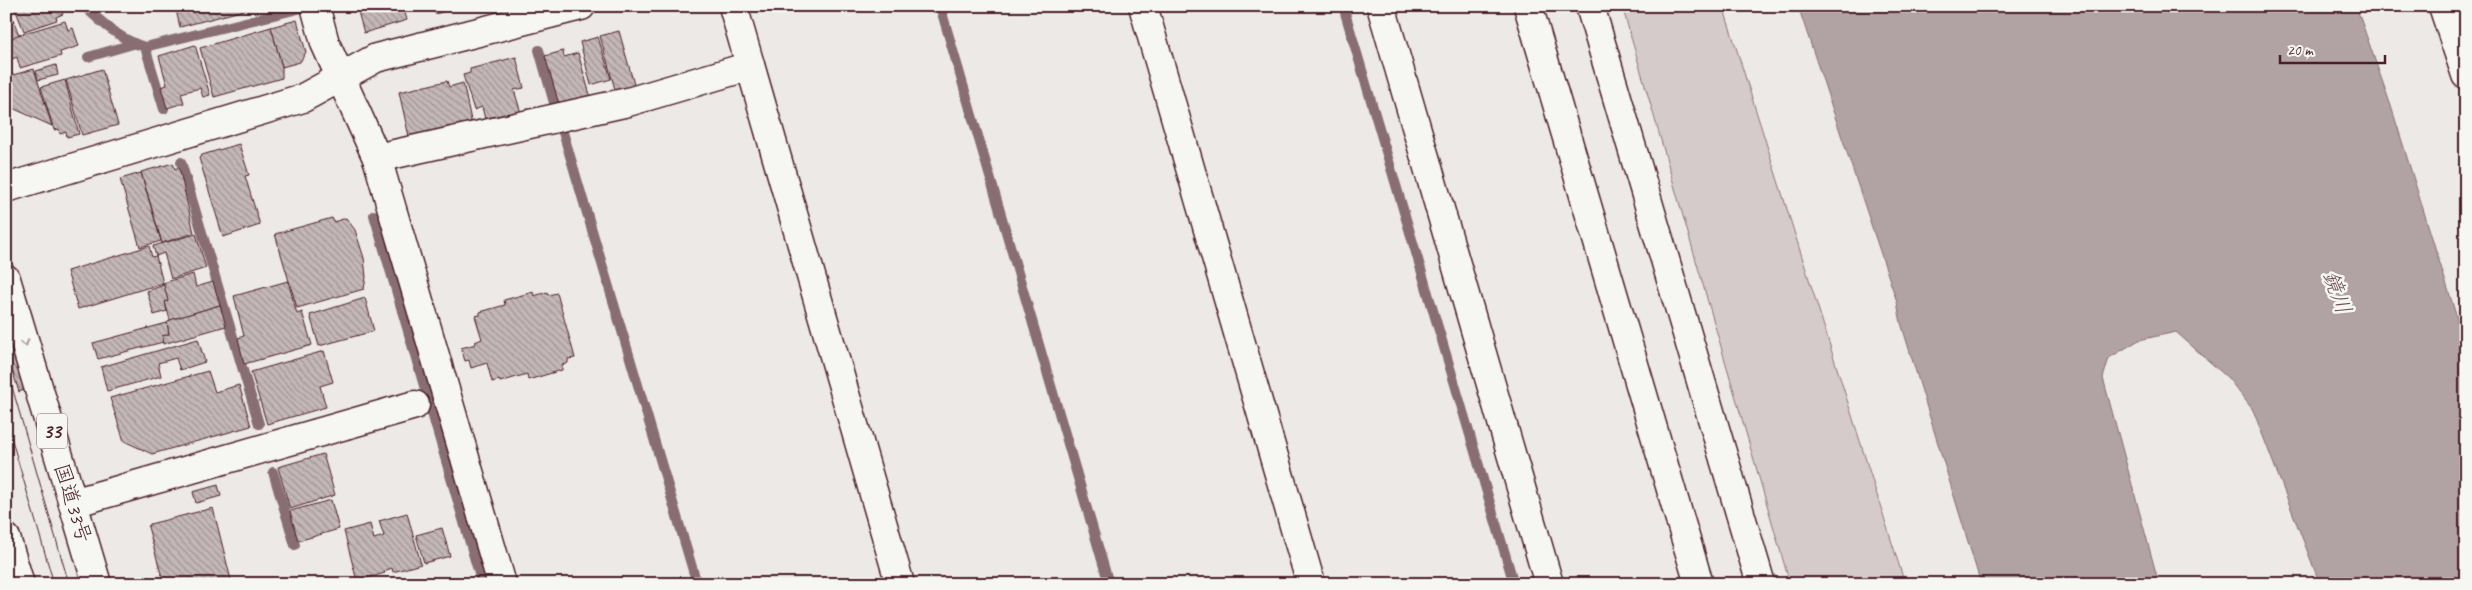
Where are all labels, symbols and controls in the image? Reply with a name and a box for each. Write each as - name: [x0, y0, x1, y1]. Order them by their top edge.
- scale bar: [2280, 32, 2384, 64]
- text: 20 m: [2287, 41, 2314, 60]
- water label: 鏡川: [2316, 267, 2358, 318]
- one-way arrow: [20, 338, 30, 346]
- road number: 33: [37, 414, 67, 448]
- street label: 国道33号: [49, 460, 97, 546]

